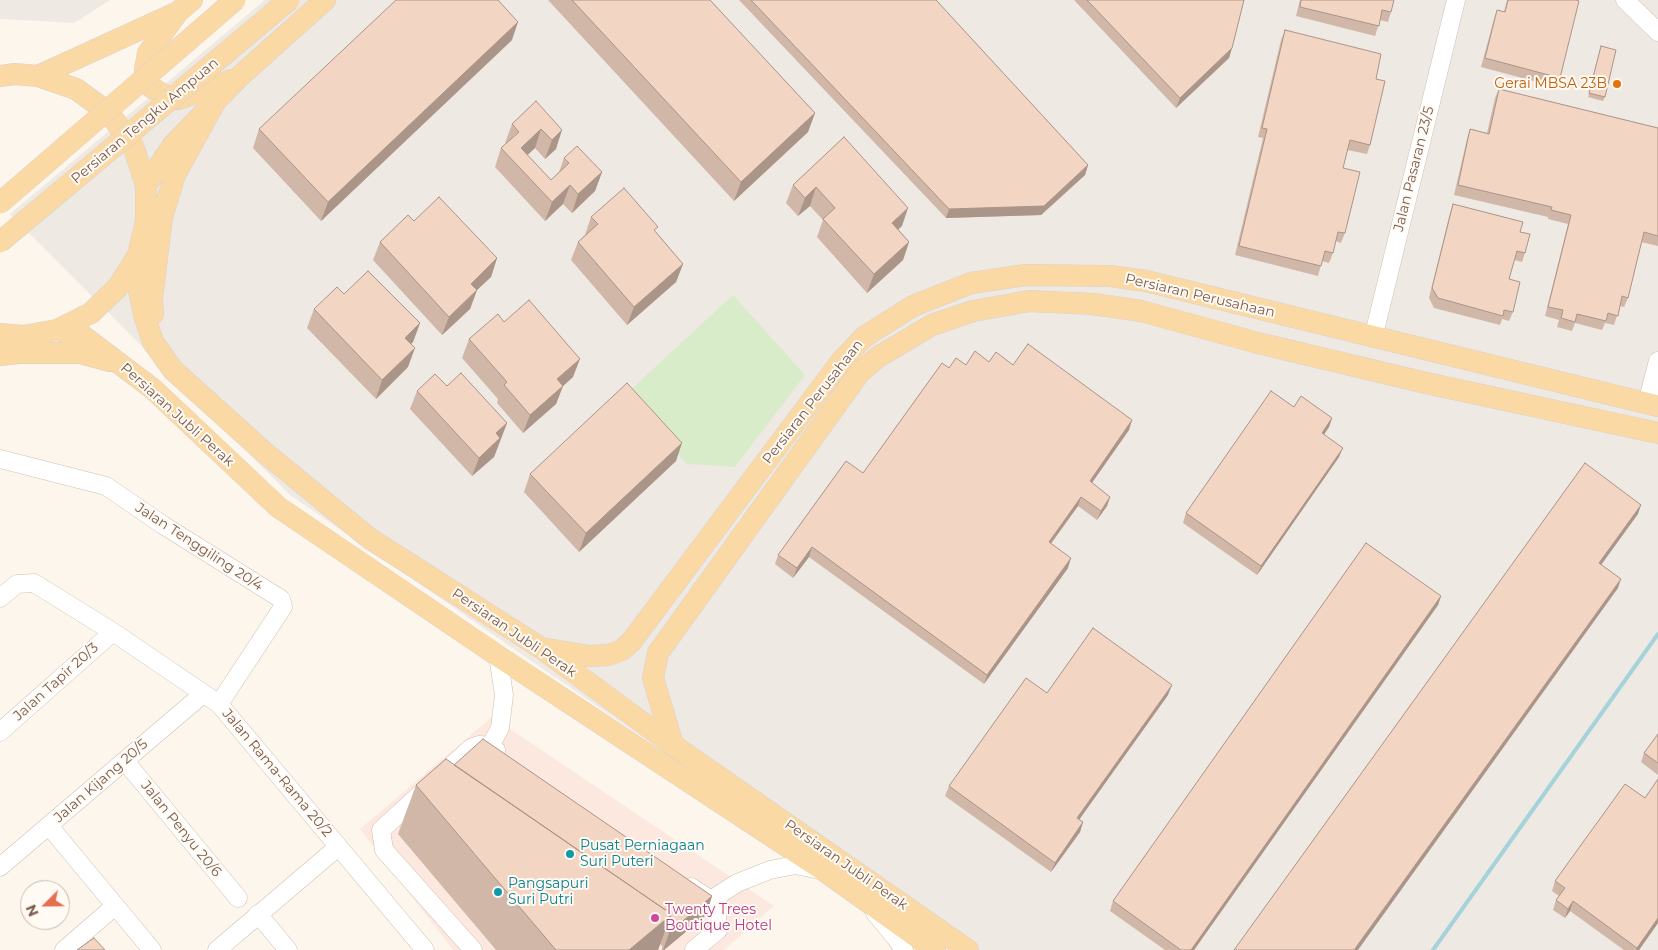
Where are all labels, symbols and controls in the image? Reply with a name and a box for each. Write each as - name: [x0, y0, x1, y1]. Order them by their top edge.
- street label: Persiaran Tengku Ampuan: [68, 55, 222, 187]
- place label: Gerai MBSA 23B: [1494, 76, 1607, 92]
- marker: Gerai MBSA 23B: [1611, 78, 1623, 90]
- street label: Jalan Pasaran 23/5: [1390, 105, 1438, 233]
- street label: Persiaran Perusahaan: [1124, 271, 1276, 321]
- street label: Persiaran Perusahaan: [759, 337, 867, 467]
- street label: Persiaran Jubli Perak: [117, 360, 237, 470]
- street label: Jalan Tenggiling 20/4: [132, 499, 266, 595]
- street label: Persiaran Jubli Perak: [449, 585, 579, 681]
- street label: Jalan Tapir 20/3: [10, 640, 102, 724]
- street label: Jalan Rama-Rama 20/2: [219, 706, 335, 840]
- street label: Jalan Kijang 20/5: [51, 736, 151, 826]
- street label: Jalan Penyu 20/6: [137, 778, 225, 880]
- street label: Persiaran Jubli Perak: [781, 816, 911, 914]
- place label: Pusat Perniagaan Suri Puteri: [580, 838, 705, 870]
- marker: Pusat Perniagaan Suri Puteri: [564, 848, 576, 860]
- place label: Pangsapuri Suri Putri: [508, 876, 588, 909]
- north arrow: [20, 880, 70, 930]
- marker: Pangsapuri Suri Putri: [492, 886, 504, 898]
- text: N: [22, 902, 43, 919]
- place label: Twenty Trees Boutique Hotel: [665, 902, 772, 934]
- marker: Twenty Trees Boutique Hotel: [649, 912, 661, 924]

